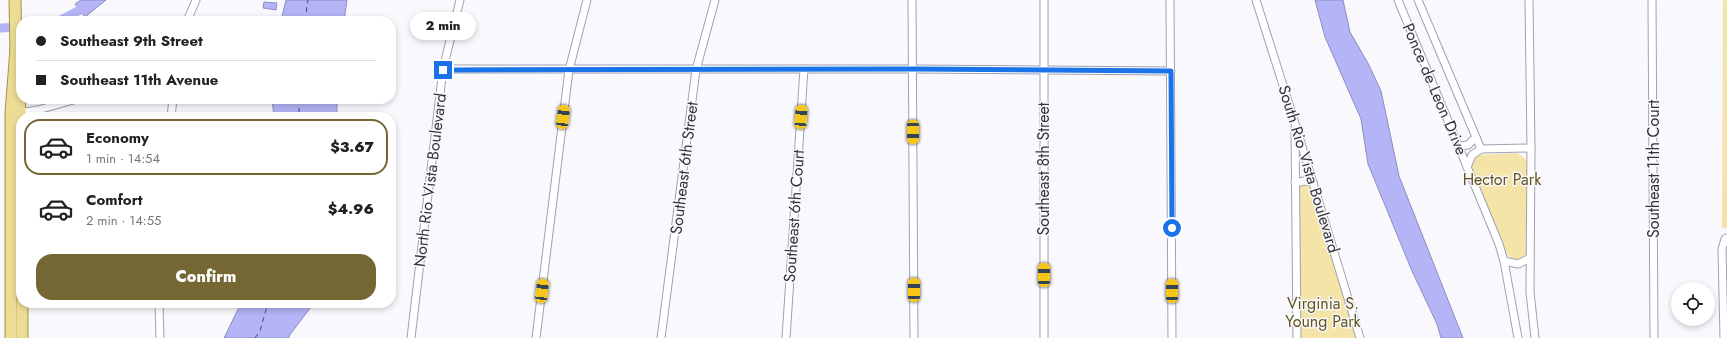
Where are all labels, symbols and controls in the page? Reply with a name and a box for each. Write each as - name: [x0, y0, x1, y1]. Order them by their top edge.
- callout: 2 min: [410, 12, 476, 40]
- text: 2 min: [426, 16, 460, 35]
- street label: Ponce de Leon Drive: [1397, 20, 1473, 158]
- text: Southeast 9th Street: [60, 30, 203, 52]
- route end: [434, 61, 452, 79]
- text: Southeast 11th Avenue: [60, 69, 218, 91]
- street label: South Rio Vista Boulevard: [1273, 82, 1345, 256]
- street label: North Rio Vista Boulevard: [408, 92, 452, 268]
- street label: Southeast 6th Street: [664, 100, 704, 236]
- street label: Southeast 11th Court: [1642, 100, 1665, 238]
- street label: Southeast 8th Street: [1032, 102, 1055, 236]
- car: [556, 104, 570, 130]
- car: [794, 105, 808, 129]
- car: [907, 120, 919, 144]
- text: Economy: [86, 127, 149, 149]
- icon: car: [38, 129, 74, 165]
- text: $3.67: [330, 136, 374, 158]
- text: 1 min · 14:54: [86, 149, 160, 168]
- street label: Southeast 6th Court: [778, 149, 810, 283]
- park label: Hector Park: [1463, 168, 1542, 191]
- text: Comfort: [86, 189, 143, 211]
- icon: car: [38, 191, 74, 227]
- text: $4.96: [328, 198, 374, 220]
- text: 2 min · 14:55: [86, 211, 161, 230]
- route start: [1163, 219, 1181, 237]
- button: Confirm: [36, 254, 376, 300]
- car: [1038, 263, 1050, 287]
- car: [535, 278, 549, 304]
- car: [908, 278, 920, 302]
- car: [1166, 279, 1178, 303]
- map controls: [1671, 282, 1715, 326]
- button: locate: [1671, 282, 1715, 326]
- park label: Virginia S. Young Park: [1285, 292, 1362, 333]

